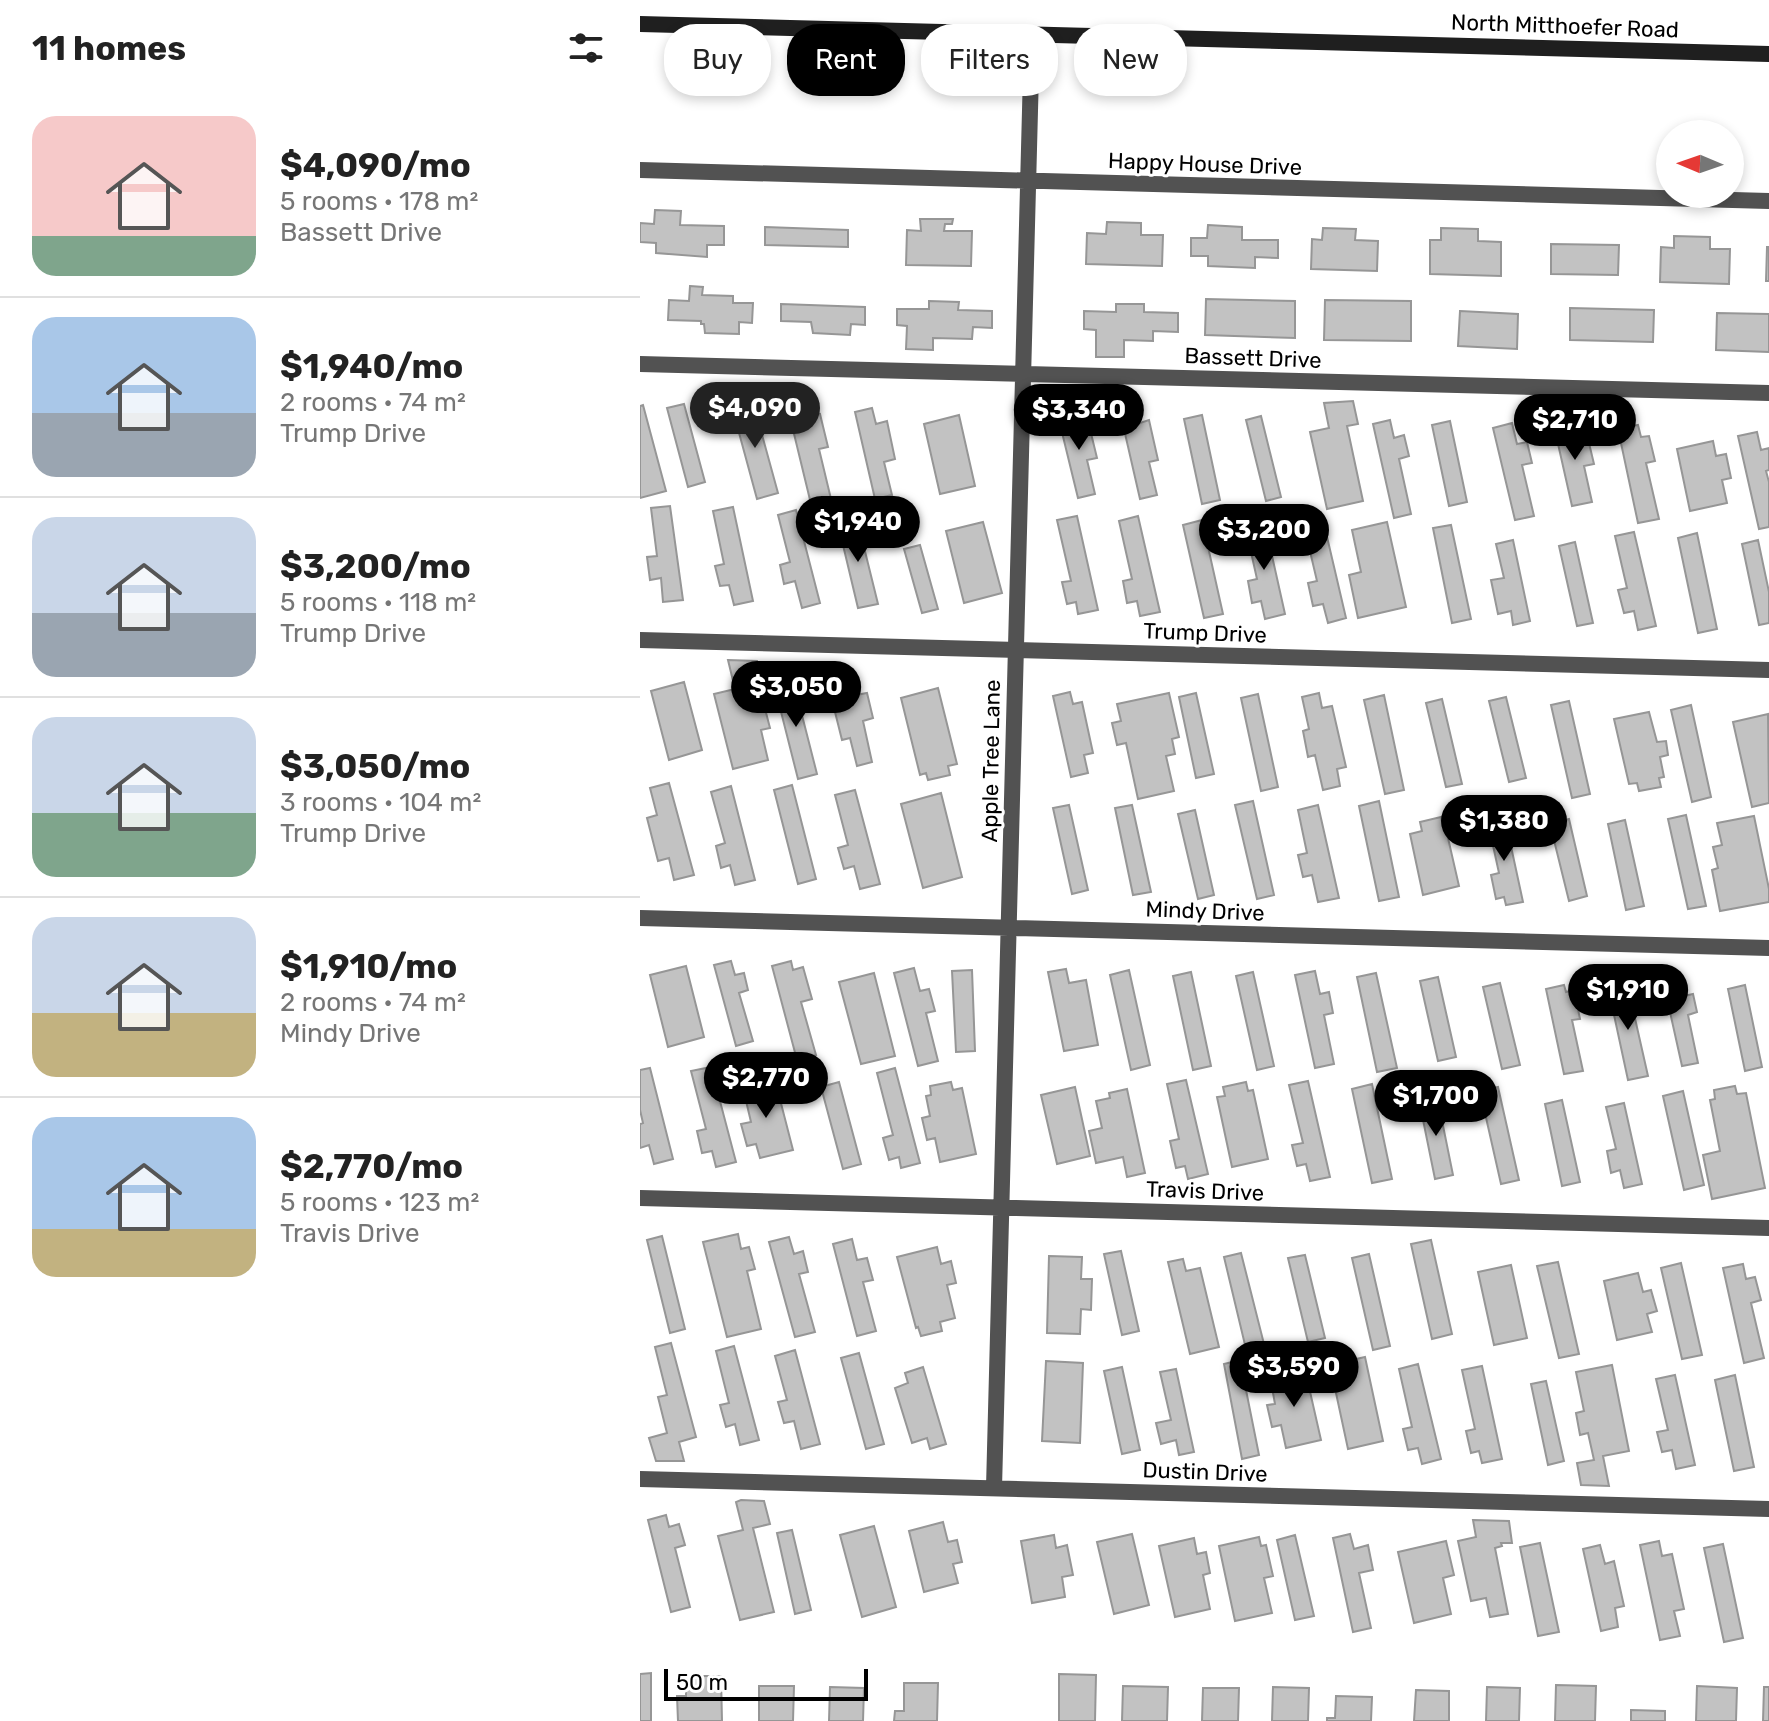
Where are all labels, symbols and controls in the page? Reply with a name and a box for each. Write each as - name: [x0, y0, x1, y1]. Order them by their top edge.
- street label: North Mitthoefer Road: [1451, 9, 1679, 43]
- chip: Buy: [664, 24, 771, 96]
- chip: Rent: [787, 24, 905, 96]
- chip: Filters: [921, 24, 1058, 96]
- chip: New: [1074, 24, 1187, 96]
- icon: filters: [564, 26, 608, 70]
- text: 11 homes: [32, 28, 186, 69]
- north arrow: [1656, 120, 1744, 208]
- map controls: [1656, 120, 1744, 208]
- text: $4,090/mo: [280, 145, 471, 186]
- street label: Happy House Drive: [1108, 147, 1302, 181]
- icon: home: [96, 148, 192, 244]
- text: 5 rooms · 178 m²: [280, 186, 478, 217]
- text: Bassett Drive: [280, 217, 442, 248]
- street label: Bassett Drive: [1184, 342, 1322, 374]
- text: $1,940/mo: [280, 346, 463, 387]
- icon: home: [96, 349, 192, 445]
- pin: $4,090: [690, 382, 820, 450]
- pin: $3,340: [1014, 384, 1144, 452]
- text: 2 rooms · 74 m²: [280, 387, 466, 418]
- text: $4,090: [708, 392, 802, 423]
- text: $3,340: [1032, 394, 1126, 425]
- pin: $2,710: [1510, 394, 1640, 462]
- text: $2,710: [1532, 404, 1618, 435]
- text: Trump Drive: [280, 418, 426, 449]
- pin: $1,940: [793, 496, 923, 564]
- pin: $3,200: [1199, 504, 1329, 572]
- text: $1,940: [814, 506, 902, 537]
- text: $3,200: [1217, 514, 1311, 545]
- text: $3,200/mo: [280, 546, 471, 587]
- icon: home: [96, 549, 192, 645]
- text: 5 rooms · 118 m²: [280, 587, 476, 618]
- street label: Trump Drive: [1143, 617, 1267, 649]
- text: Trump Drive: [280, 618, 426, 649]
- pin: $3,050: [731, 661, 861, 729]
- text: $3,050: [749, 671, 843, 702]
- street label: Apple Tree Lane: [976, 679, 1006, 843]
- text: $3,050/mo: [280, 746, 470, 787]
- icon: home: [96, 749, 192, 845]
- text: 3 rooms · 104 m²: [280, 787, 481, 818]
- pin: $1,380: [1439, 795, 1569, 863]
- text: $1,380: [1459, 805, 1549, 836]
- text: Trump Drive: [280, 818, 426, 849]
- street label: Mindy Drive: [1145, 895, 1265, 927]
- text: $1,910/mo: [280, 946, 457, 987]
- icon: home: [96, 949, 192, 1045]
- pin: $1,910: [1563, 964, 1693, 1032]
- text: $1,910: [1586, 974, 1670, 1005]
- text: 2 rooms · 74 m²: [280, 987, 466, 1018]
- text: Mindy Drive: [280, 1018, 421, 1049]
- pin: $2,770: [701, 1052, 831, 1120]
- text: $2,770: [722, 1062, 810, 1093]
- pin: $1,700: [1371, 1070, 1501, 1138]
- text: $1,700: [1393, 1080, 1479, 1111]
- text: $2,770/mo: [280, 1146, 463, 1187]
- icon: home: [96, 1149, 192, 1245]
- street label: Travis Drive: [1146, 1175, 1264, 1207]
- text: 5 rooms · 123 m²: [280, 1187, 479, 1218]
- text: Travis Drive: [280, 1218, 420, 1249]
- pin: $3,590: [1229, 1341, 1359, 1409]
- text: $3,590: [1248, 1351, 1340, 1382]
- street label: Dustin Drive: [1142, 1456, 1268, 1488]
- scale bar: [664, 1665, 868, 1701]
- text: 50 m: [676, 1669, 728, 1696]

